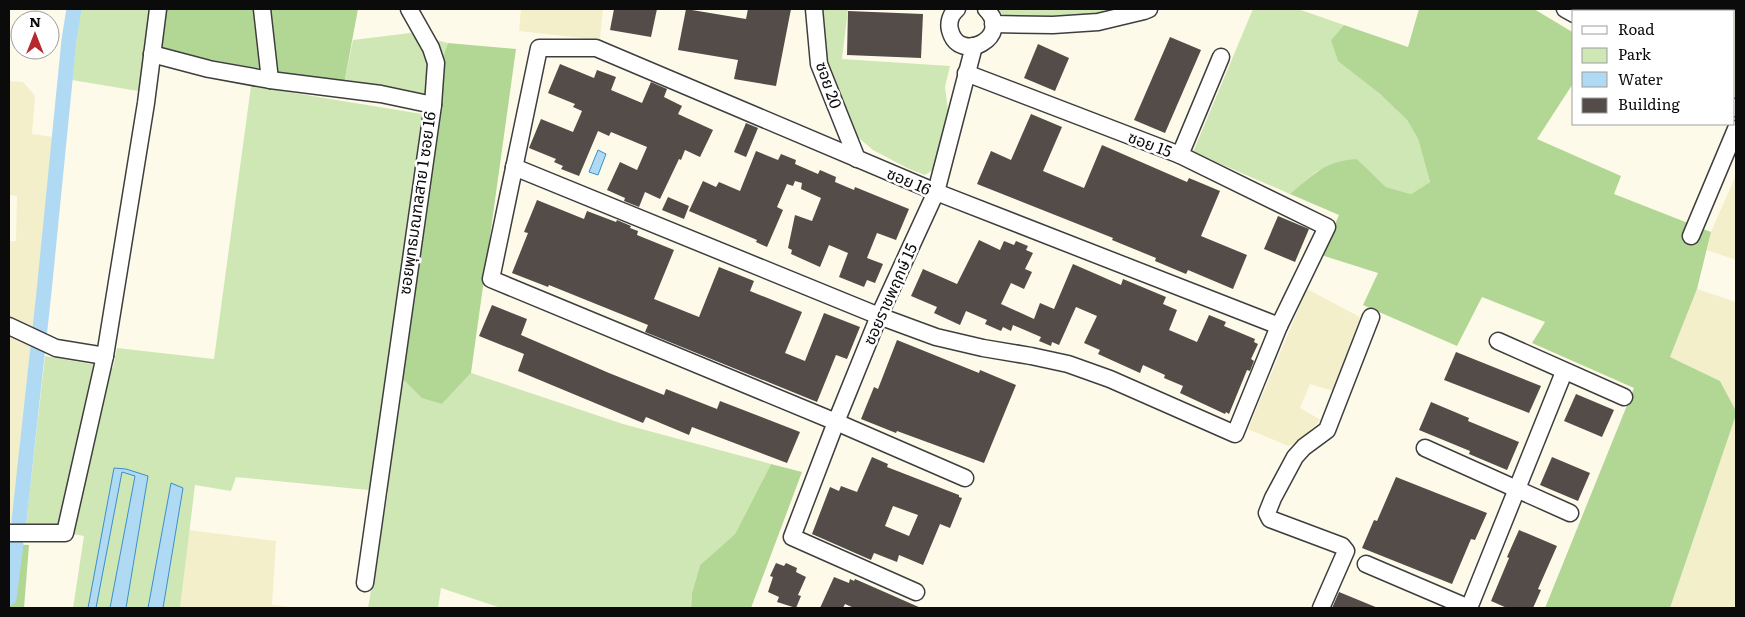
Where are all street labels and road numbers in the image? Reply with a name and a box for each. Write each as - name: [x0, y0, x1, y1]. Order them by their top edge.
- street label: ซอย 20: [811, 58, 849, 111]
- street label: ซอยพุทธมณฑลสาย 1 ซอย 16: [391, 109, 441, 296]
- street label: ซอย 15: [1125, 124, 1176, 162]
- street label: ซอย 16: [884, 160, 936, 200]
- street label: ซอยราชพฤกษ์ 15: [856, 239, 922, 348]

